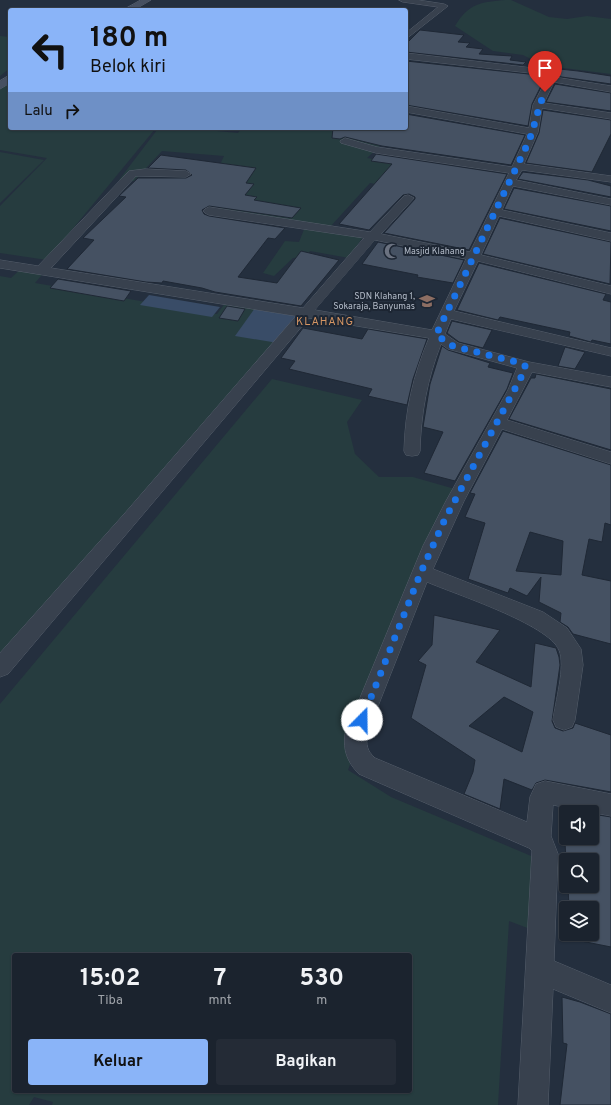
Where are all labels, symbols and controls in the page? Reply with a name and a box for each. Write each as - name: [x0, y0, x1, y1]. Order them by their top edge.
- text: 180 m: [90, 21, 168, 57]
- icon: left: [24, 24, 76, 76]
- pin: [528, 51, 562, 92]
- text: Belok kiri: [90, 56, 166, 79]
- icon: arrive: [534, 57, 556, 79]
- icon: right: [61, 100, 83, 122]
- text: Lalu: [24, 102, 53, 121]
- mosque icon: Masjid Klahang: [383, 242, 401, 260]
- place label: Masjid Klahang: [404, 246, 465, 257]
- place label: SDN Klahang 1, Sokaraja, Banyumas: [333, 291, 415, 312]
- school or university icon: SDN Klahang 1, Sokaraja, Banyumas: [418, 292, 436, 310]
- district label: KLAHANG: [296, 315, 354, 329]
- position arrow: [341, 699, 383, 741]
- map controls: [559, 805, 599, 941]
- button: sound: [559, 805, 599, 845]
- button: search: [559, 853, 599, 893]
- button: layers: [559, 901, 599, 941]
- text: 15:02: [80, 964, 141, 994]
- text: 7: [214, 964, 226, 994]
- text: 530: [300, 964, 344, 994]
- text: Tiba: [98, 993, 123, 1009]
- text: mnt: [208, 993, 232, 1009]
- text: m: [316, 993, 327, 1009]
- button: Keluar: [28, 1039, 208, 1085]
- button: Bagikan: [216, 1039, 396, 1085]

